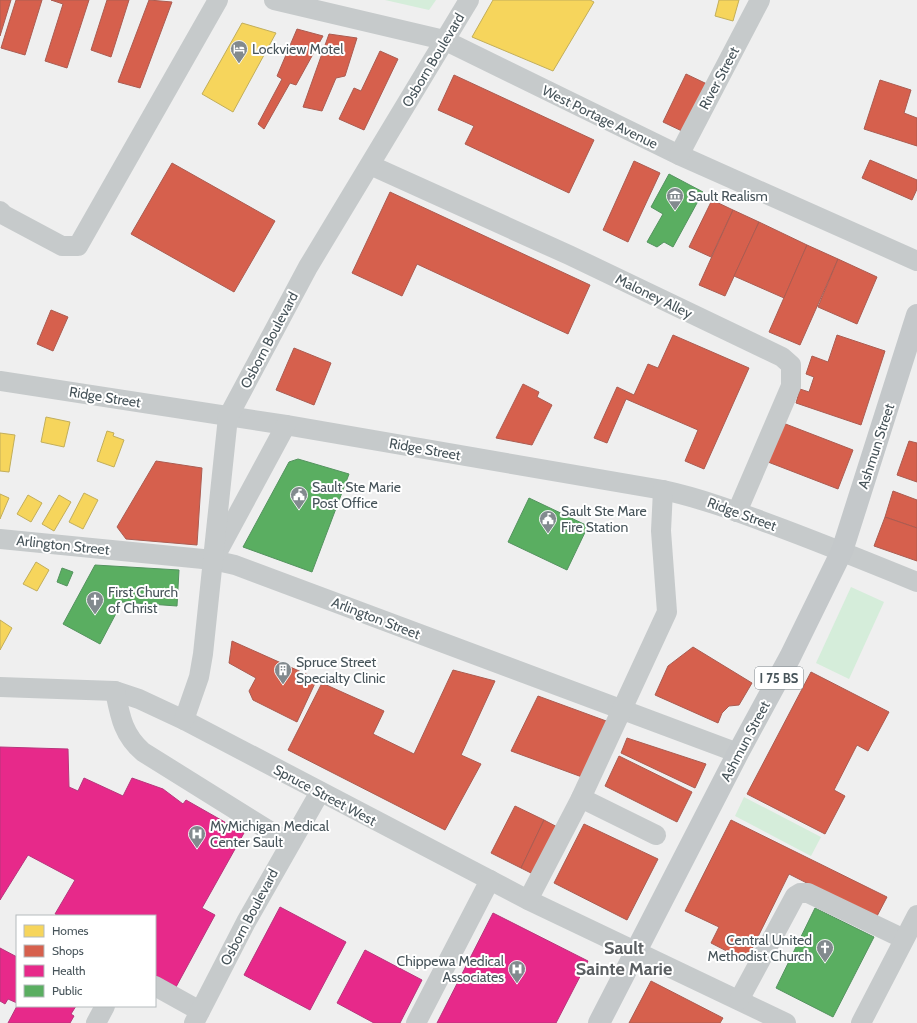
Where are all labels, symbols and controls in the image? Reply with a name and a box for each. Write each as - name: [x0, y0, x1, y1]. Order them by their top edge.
- street label: Osborn Boulevard: [398, 10, 468, 110]
- hotel icon: Lockview Motel: [229, 39, 249, 64]
- place label: Lockview Motel: [252, 40, 344, 58]
- street label: River Street: [695, 43, 743, 113]
- street label: West Portage Avenue: [539, 81, 661, 153]
- museum icon: Sault Realism: [665, 186, 685, 211]
- place label: Sault Realism: [688, 187, 768, 205]
- street label: Maloney Alley: [613, 270, 695, 322]
- street label: Osborn Boulevard: [236, 289, 302, 391]
- street label: Ridge Street: [68, 382, 142, 412]
- street label: Ashmun Street: [854, 401, 898, 491]
- street label: Ridge Street: [388, 434, 462, 464]
- place label: Sault Ste Marie Post Office: [312, 478, 401, 512]
- public building icon: Sault Ste Marie Post Office: [289, 485, 309, 510]
- street label: Ridge Street: [705, 493, 779, 535]
- place label: Sault Ste Mare Fire Station: [561, 502, 647, 536]
- public building icon: Sault Ste Mare Fire Station: [538, 509, 558, 534]
- street label: Arlington Street: [16, 531, 111, 559]
- place label: First Church of Christ: [108, 583, 178, 617]
- church icon: First Church of Christ: [85, 590, 105, 615]
- street label: Arlington Street: [329, 593, 423, 643]
- place label: Spruce Street Specialty Clinic: [296, 653, 385, 687]
- building icon: Spruce Street Specialty Clinic: [273, 660, 293, 685]
- road number: I 75 BS: [755, 667, 803, 689]
- street label: Ashmun Street: [716, 697, 774, 784]
- street label: Spruce Street West: [271, 760, 380, 830]
- place label: MyMichigan Medical Center Sault: [210, 817, 330, 851]
- hospital icon: MyMichigan Medical Center Sault: [187, 824, 207, 849]
- street label: Osborn Boulevard: [216, 866, 282, 968]
- legend: [16, 915, 156, 1007]
- text: Homes: [52, 923, 89, 938]
- place label: Central United Methodist Church: [707, 931, 812, 965]
- district label: Sault Sainte Marie: [576, 937, 672, 980]
- church icon: Central United Methodist Church: [815, 938, 835, 963]
- text: Shops: [52, 943, 84, 958]
- place label: Chippewa Medical Associates: [397, 952, 505, 986]
- hospital icon: Chippewa Medical Associates: [507, 959, 527, 984]
- text: Health: [52, 963, 86, 978]
- text: Public: [52, 983, 83, 998]

